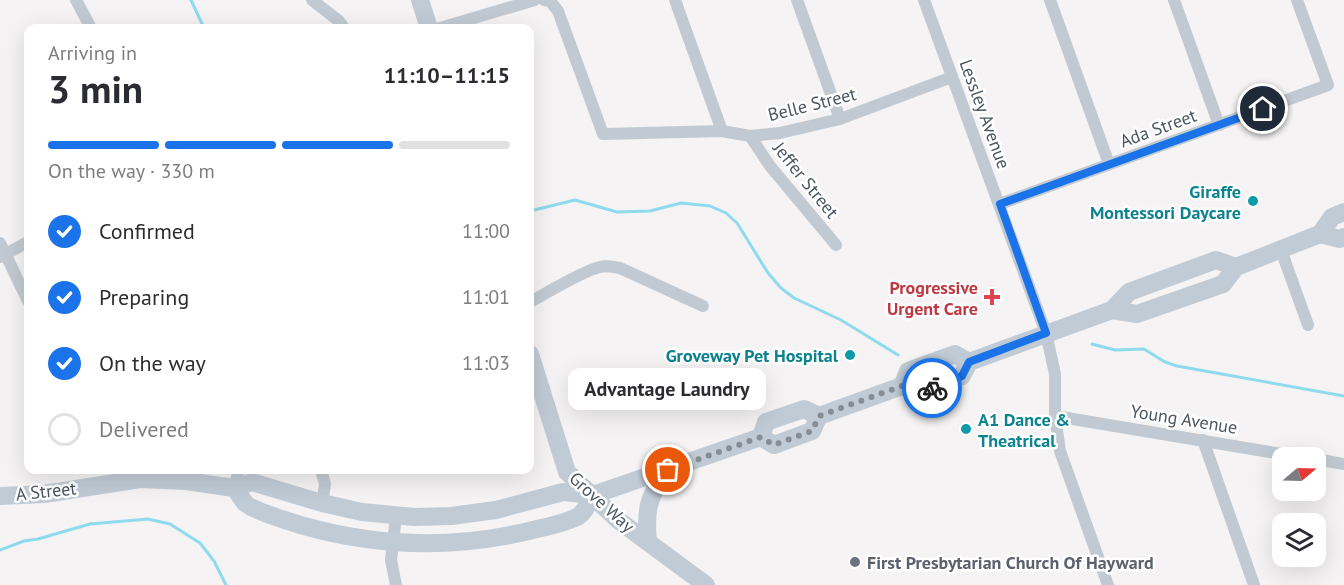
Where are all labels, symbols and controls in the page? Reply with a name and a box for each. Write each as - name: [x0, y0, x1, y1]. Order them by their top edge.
- text: Arriving in: [48, 40, 137, 66]
- street label: Lessley Avenue: [955, 56, 1015, 172]
- text: 11:10–11:15: [384, 61, 510, 89]
- text: 3 min: [48, 63, 143, 114]
- street label: Belle Street: [766, 82, 858, 126]
- pin: [1237, 83, 1288, 134]
- icon: home: [1246, 92, 1279, 125]
- street label: Ada Street: [1117, 104, 1199, 152]
- street label: Jeffer Street: [768, 136, 844, 223]
- text: On the way · 330 m: [48, 158, 215, 184]
- place label: Giraffe Montessori Daycare: [1090, 180, 1241, 224]
- marker: Giraffe Montessori Daycare: [1246, 194, 1260, 208]
- icon: check: [48, 215, 81, 248]
- text: Confirmed: [99, 217, 195, 245]
- text: 11:00: [462, 218, 510, 244]
- place label: Progressive Urgent Care: [887, 276, 978, 320]
- icon: check: [48, 281, 81, 314]
- text: Preparing: [99, 283, 189, 311]
- text: 11:01: [462, 284, 510, 310]
- marker: Progressive Urgent Care: [983, 288, 1001, 306]
- place label: Groveway Pet Hospital: [666, 344, 839, 367]
- icon: check: [48, 347, 81, 380]
- marker: Groveway Pet Hospital: [843, 348, 857, 362]
- text: On the way: [99, 349, 206, 377]
- text: 11:03: [462, 350, 510, 376]
- courier: [902, 358, 962, 418]
- callout: Advantage Laundry: [569, 368, 767, 410]
- icon: bike: [916, 372, 949, 405]
- text: Advantage Laundry: [584, 376, 750, 402]
- street label: Young Avenue: [1129, 399, 1239, 439]
- place label: A1 Dance & Theatrical: [978, 408, 1070, 452]
- text: Delivered: [99, 415, 189, 443]
- marker: A1 Dance & Theatrical: [959, 422, 973, 436]
- pin: [642, 444, 693, 495]
- north arrow: [1272, 447, 1326, 501]
- map controls: [1272, 447, 1326, 567]
- icon: bag: [651, 453, 684, 486]
- street label: Grove Way: [565, 467, 640, 538]
- street label: A Street: [15, 476, 77, 506]
- button: layers: [1272, 513, 1326, 567]
- place label: First Presbytarian Church Of Hayward: [867, 551, 1154, 574]
- marker: First Presbytarian Church Of Hayward: [848, 555, 862, 569]

